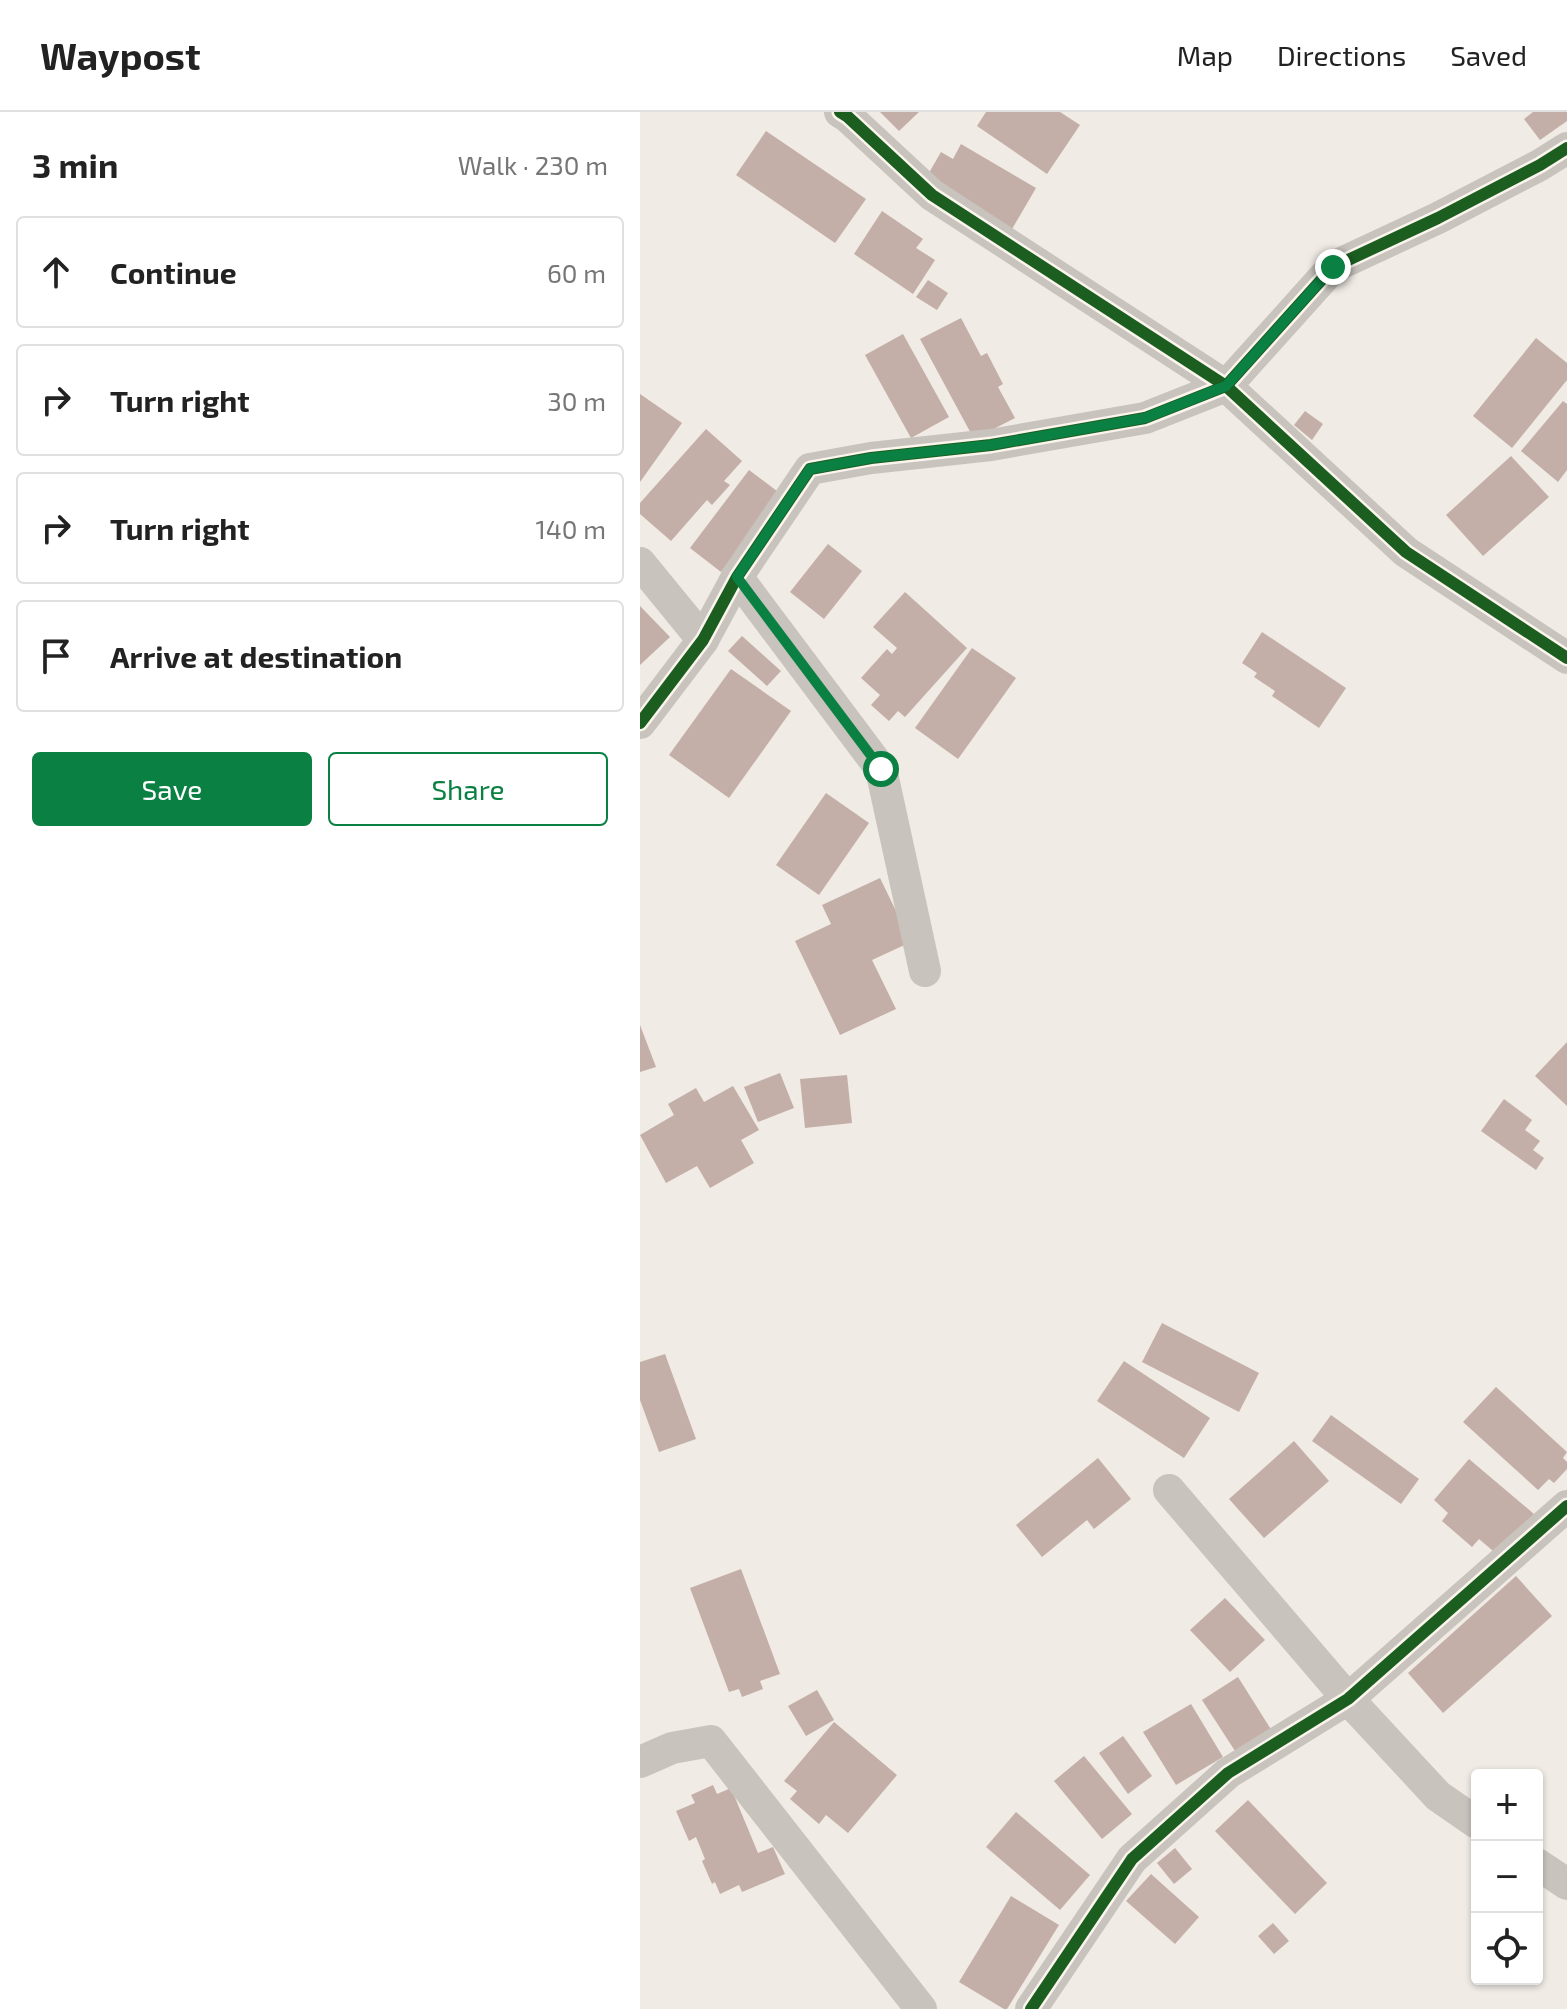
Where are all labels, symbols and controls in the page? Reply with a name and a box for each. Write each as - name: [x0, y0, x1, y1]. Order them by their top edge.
- text: Waypost: [40, 32, 201, 78]
- text: Map: [1177, 38, 1233, 72]
- text: Directions: [1277, 38, 1406, 72]
- text: Saved: [1450, 38, 1527, 72]
- text: 3 min: [32, 144, 118, 185]
- text: Walk · 230 m: [458, 149, 608, 180]
- route end: [1315, 249, 1351, 285]
- icon: ahead: [34, 250, 78, 294]
- text: Continue: [110, 254, 237, 290]
- text: 60 m: [547, 257, 606, 288]
- icon: right: [34, 378, 78, 422]
- text: Turn right: [110, 382, 250, 418]
- text: 30 m: [547, 385, 606, 416]
- icon: right: [34, 506, 78, 550]
- text: Turn right: [110, 510, 250, 546]
- text: 140 m: [535, 513, 606, 544]
- icon: arrive: [34, 634, 78, 678]
- text: Arrive at destination: [110, 638, 402, 674]
- route start: [863, 751, 899, 787]
- button: Save: [32, 752, 312, 826]
- button: Share: [328, 752, 608, 826]
- map controls: [1471, 1769, 1543, 1985]
- button: +: [1471, 1769, 1543, 1841]
- button: −: [1471, 1841, 1543, 1913]
- button: locate: [1471, 1913, 1543, 1985]

